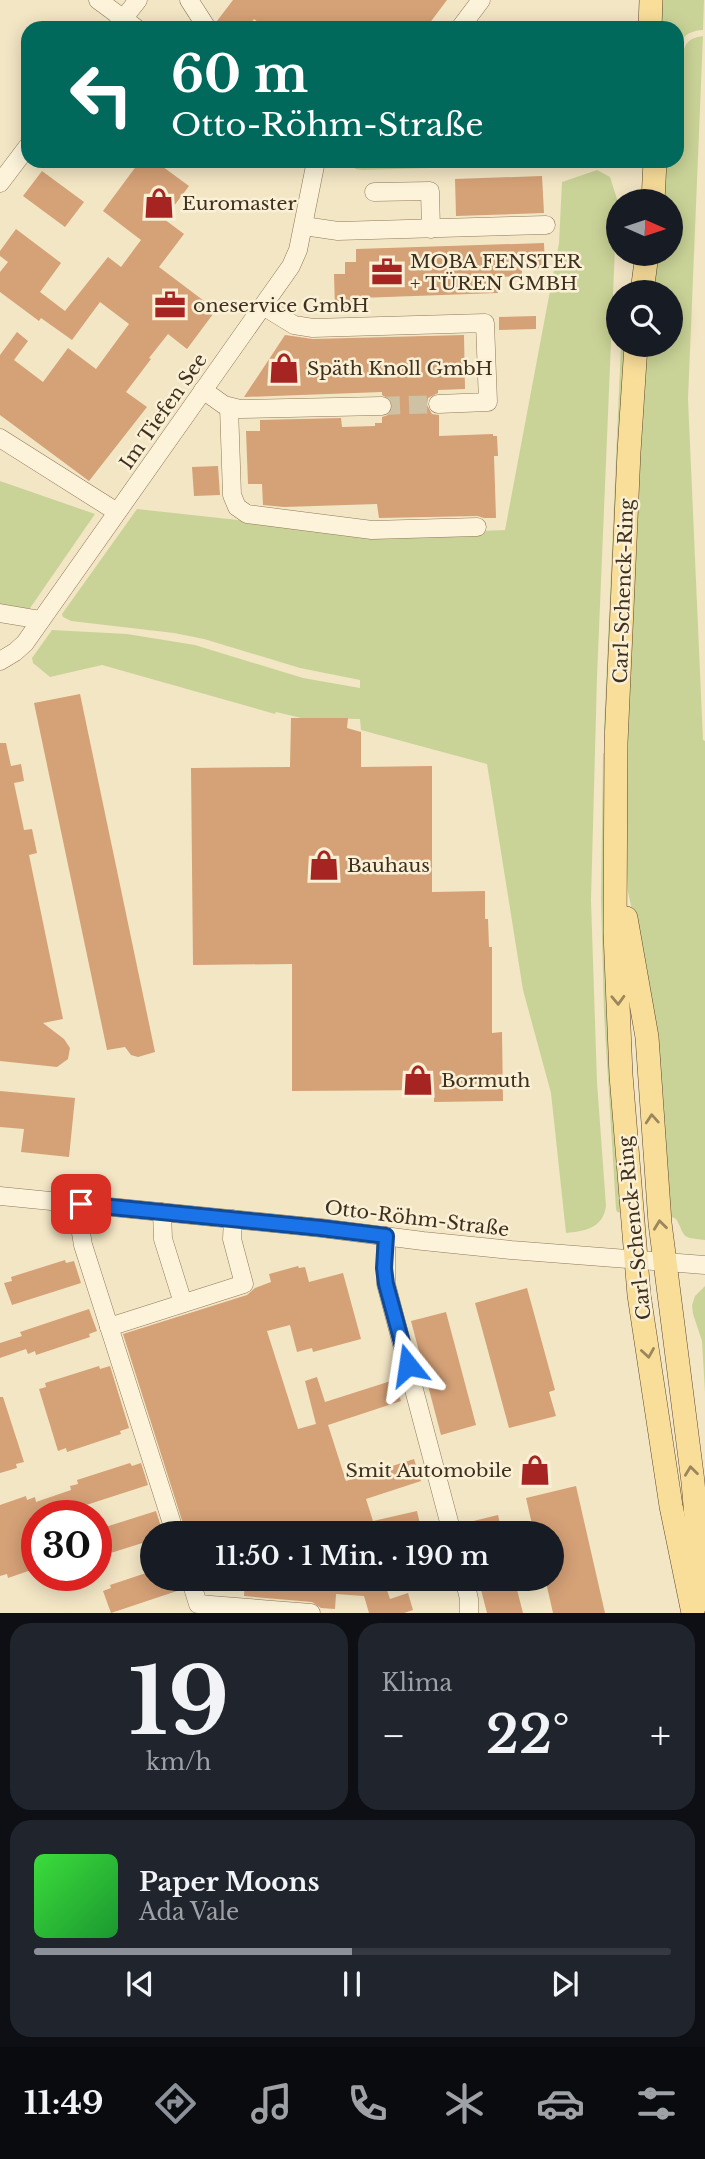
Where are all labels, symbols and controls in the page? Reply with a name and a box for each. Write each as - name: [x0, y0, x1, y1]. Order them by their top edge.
- text: 60 m: [171, 44, 308, 105]
- icon: left: [56, 49, 147, 140]
- text: Otto-Röhm-Straße: [171, 105, 484, 145]
- shop icon: Euromaster: [142, 186, 176, 220]
- north arrow: [606, 189, 682, 266]
- map controls: [606, 189, 683, 357]
- place label: Euromaster: [182, 192, 296, 215]
- place label: MOBA FENSTER + TÜREN GMBH: [410, 250, 583, 295]
- office icon: MOBA FENSTER + TÜREN GMBH: [370, 255, 404, 289]
- button: search: [606, 280, 683, 357]
- office icon: oneservice GmbH: [153, 288, 187, 322]
- place label: oneservice GmbH: [193, 294, 369, 317]
- street label: Im Tiefen See: [115, 349, 212, 474]
- shop icon: Späth Knoll GmbH: [267, 351, 301, 385]
- place label: Späth Knoll GmbH: [307, 357, 493, 380]
- street label: Carl-Schenck-Ring: [609, 498, 638, 684]
- shop icon: Bauhaus: [307, 848, 341, 882]
- place label: Bauhaus: [347, 854, 430, 877]
- one-way arrow: [610, 995, 625, 1006]
- shop icon: Bormuth: [401, 1063, 435, 1097]
- place label: Bormuth: [441, 1069, 530, 1092]
- one-way arrow: [645, 1114, 660, 1125]
- street label: Carl-Schenck-Ring: [613, 1134, 656, 1321]
- pin: [51, 1174, 111, 1234]
- icon: arrive: [62, 1185, 100, 1223]
- street label: Otto-Röhm-Straße: [323, 1196, 510, 1241]
- one-way arrow: [653, 1219, 668, 1231]
- position arrow: [371, 1328, 445, 1402]
- one-way arrow: [640, 1347, 655, 1358]
- shop icon: Smit Automobile: [518, 1453, 552, 1487]
- place label: Smit Automobile: [345, 1459, 512, 1482]
- one-way arrow: [684, 1465, 699, 1477]
- speed limit sign: 30: [21, 1500, 112, 1591]
- text: 11:50 · 1 Min. · 190 m: [215, 1540, 489, 1572]
- text: 19: [128, 1646, 229, 1759]
- text: Klima: [382, 1669, 452, 1697]
- text: 22°: [486, 1703, 570, 1767]
- text: −: [382, 1712, 406, 1759]
- text: +: [650, 1712, 671, 1759]
- text: km/h: [146, 1748, 211, 1776]
- text: Paper Moons: [139, 1866, 320, 1898]
- text: Ada Vale: [139, 1898, 239, 1926]
- icon: previous: [121, 1965, 159, 2003]
- icon: pause: [333, 1965, 371, 2003]
- icon: next: [546, 1965, 584, 2003]
- icon: directions: [151, 2079, 200, 2128]
- icon: music: [247, 2079, 296, 2128]
- icon: phone: [343, 2079, 392, 2128]
- icon: climate: [440, 2079, 489, 2128]
- icon: car: [536, 2079, 585, 2128]
- icon: filters: [632, 2079, 681, 2128]
- text: 11:49: [24, 2083, 103, 2123]

